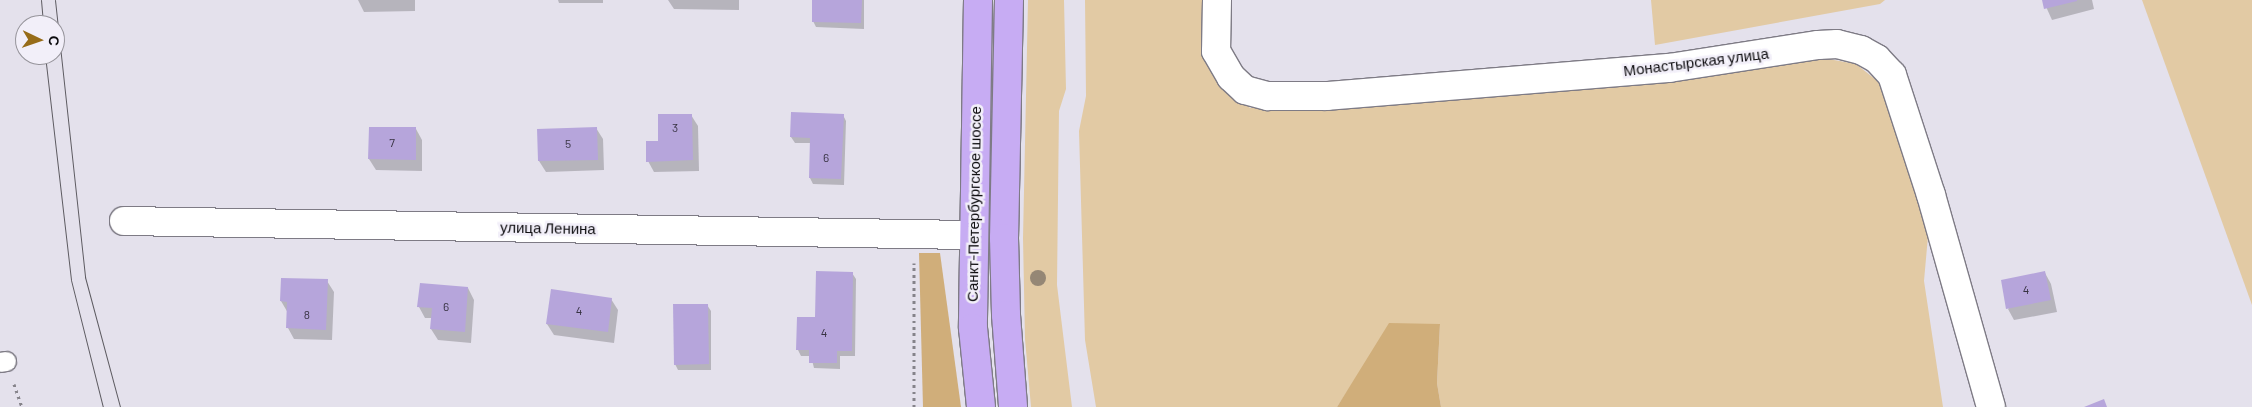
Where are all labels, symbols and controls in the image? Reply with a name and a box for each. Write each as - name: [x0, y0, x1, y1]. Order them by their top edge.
- north arrow: [15, 15, 65, 65]
- text: С: [46, 35, 63, 46]
- street label: Монастырская улица: [1622, 44, 1770, 80]
- street label: Санкт-Петербургское шоссе: [963, 106, 985, 302]
- house number: 3: [672, 121, 678, 135]
- house number: 7: [389, 136, 395, 150]
- house number: 5: [565, 137, 571, 151]
- house number: 6: [823, 151, 829, 165]
- street label: улица Ленина: [500, 218, 596, 238]
- house number: 4: [2023, 283, 2029, 297]
- house number: 6: [443, 300, 449, 314]
- house number: 4: [576, 304, 582, 318]
- house number: 8: [304, 308, 310, 322]
- house number: 4: [821, 326, 827, 340]

